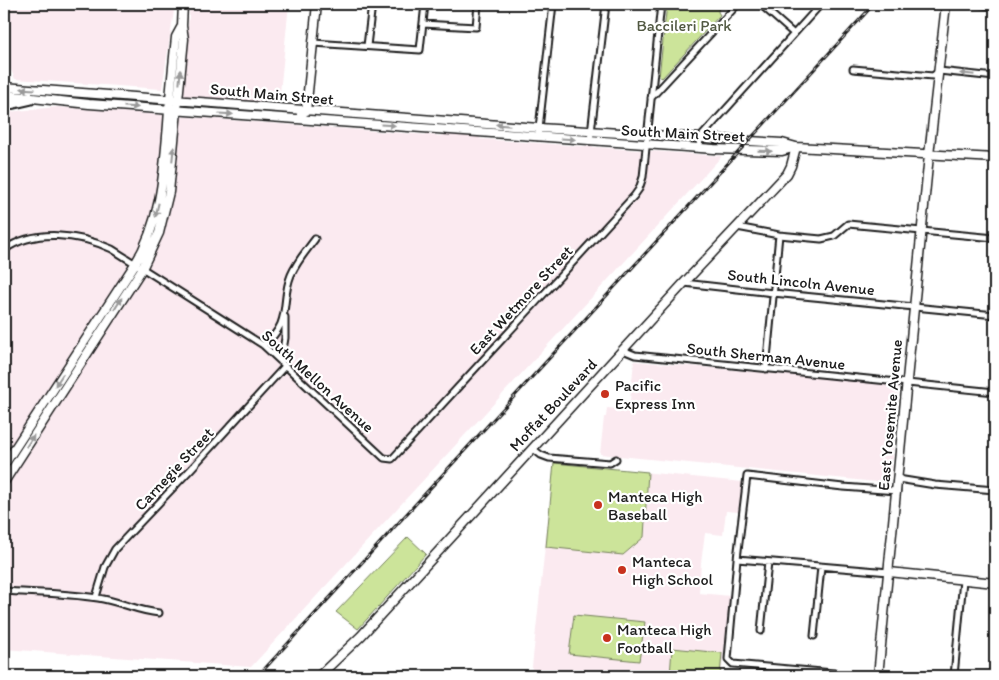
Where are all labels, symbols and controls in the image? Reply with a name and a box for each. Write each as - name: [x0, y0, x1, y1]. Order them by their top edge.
- park label: Baccileri Park: [636, 16, 732, 35]
- one-way arrow: [177, 68, 185, 84]
- one-way arrow: [959, 70, 975, 78]
- street label: South Main Street: [209, 79, 335, 109]
- one-way arrow: [20, 84, 36, 92]
- one-way arrow: [123, 103, 139, 111]
- one-way arrow: [218, 110, 234, 118]
- street label: South Main Street: [621, 120, 745, 146]
- one-way arrow: [381, 121, 397, 129]
- one-way arrow: [495, 121, 511, 129]
- one-way arrow: [560, 135, 576, 143]
- one-way arrow: [169, 146, 177, 162]
- one-way arrow: [757, 147, 773, 155]
- one-way arrow: [153, 202, 161, 217]
- street label: East Wetmore Street: [465, 241, 577, 359]
- street label: South Lincoln Avenue: [726, 265, 876, 299]
- one-way arrow: [114, 298, 123, 311]
- street label: South Mellon Avenue: [258, 326, 378, 436]
- street label: South Sherman Avenue: [686, 338, 846, 374]
- street label: East Yosemite Avenue: [874, 339, 906, 491]
- street label: Moffat Boulevard: [505, 354, 601, 455]
- one-way arrow: [54, 373, 64, 387]
- place label: Pacific Express Inn: [615, 376, 695, 413]
- marker: Pacific Express Inn: [599, 388, 611, 400]
- street label: Carnegie Street: [131, 423, 217, 515]
- one-way arrow: [26, 434, 35, 447]
- place label: Manteca High Baseball: [608, 487, 703, 524]
- marker: Manteca High Baseball: [592, 499, 604, 511]
- place label: Manteca High School: [632, 552, 714, 589]
- marker: Manteca High School: [616, 564, 628, 576]
- place label: Manteca High Football: [617, 620, 712, 657]
- marker: Manteca High Football: [601, 632, 613, 644]

